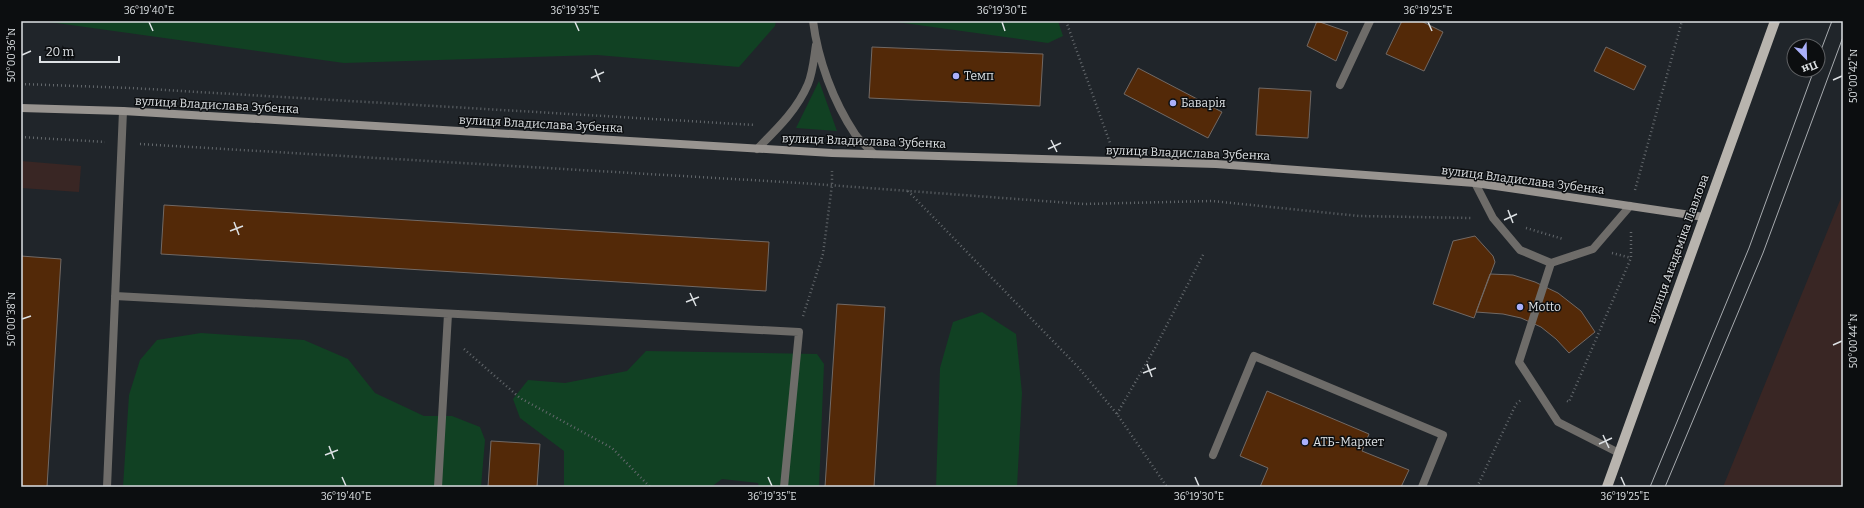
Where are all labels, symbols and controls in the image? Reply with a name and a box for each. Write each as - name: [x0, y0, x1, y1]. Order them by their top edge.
- text: 36°19'40"E: [124, 5, 174, 17]
- text: 36°19'35"E: [550, 5, 600, 17]
- text: 36°19'30"E: [977, 5, 1027, 17]
- text: 36°19'25"E: [1404, 5, 1452, 17]
- text: 50°00'36"N: [6, 28, 18, 82]
- scale bar: [40, 38, 119, 64]
- north arrow: [1786, 38, 1826, 78]
- text: 20 m: [46, 45, 75, 59]
- text: 50°00'42"N: [1848, 49, 1860, 103]
- text: Пн: [1799, 58, 1820, 76]
- place label: Темп: [964, 69, 994, 83]
- marker: Темп: [951, 71, 961, 81]
- street label: вулиця Владислава Зубенка: [135, 94, 300, 116]
- place label: Баварія: [1181, 96, 1226, 110]
- marker: Баварія: [1168, 98, 1178, 108]
- street label: вулиця Владислава Зубенка: [459, 113, 624, 135]
- street label: вулиця Владислава Зубенка: [782, 131, 947, 151]
- street label: вулиця Владислава Зубенка: [1106, 143, 1271, 163]
- street label: вулиця Владислава Зубенка: [1441, 163, 1606, 197]
- street label: вулиця Академіка Павлова: [1644, 172, 1712, 326]
- text: 50°00'38"N: [6, 292, 18, 346]
- place label: Motto: [1528, 300, 1561, 314]
- marker: Motto: [1515, 302, 1525, 312]
- text: 50°00'44"N: [1848, 314, 1860, 368]
- place label: АТБ-Маркет: [1313, 435, 1384, 449]
- marker: АТБ-Маркет: [1300, 437, 1310, 447]
- text: 36°19'40"E: [321, 491, 371, 503]
- text: 36°19'35"E: [747, 491, 797, 503]
- text: 36°19'30"E: [1174, 491, 1224, 503]
- text: 36°19'25"E: [1601, 491, 1649, 503]

